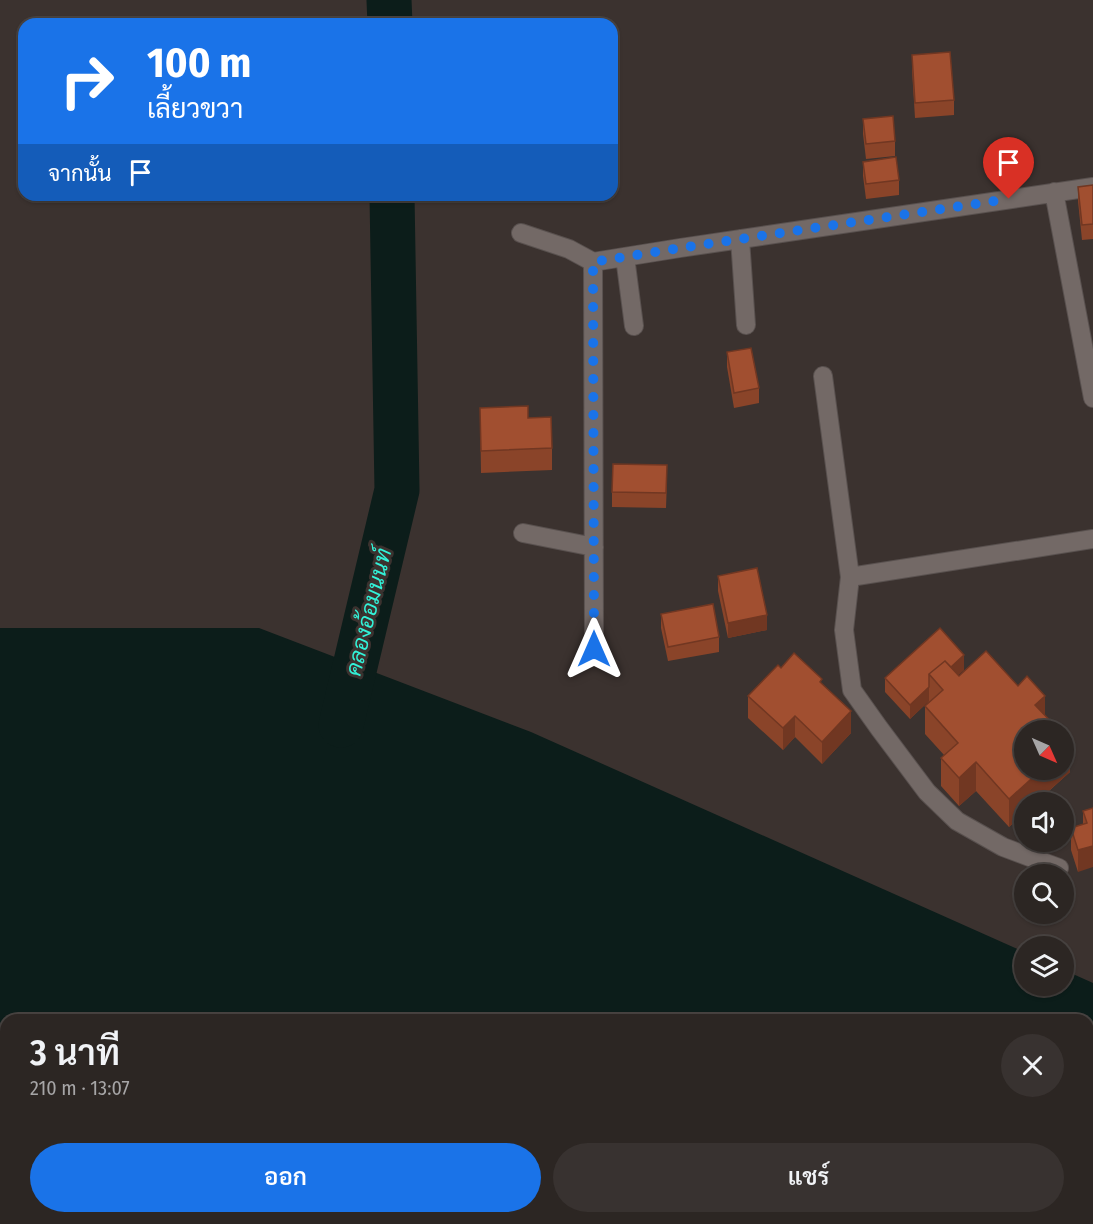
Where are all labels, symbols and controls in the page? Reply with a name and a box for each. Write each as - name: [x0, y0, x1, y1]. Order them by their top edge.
- text: 100 m: [147, 38, 251, 88]
- icon: right: [48, 42, 126, 120]
- text: เลี้ยวขวา: [147, 93, 243, 125]
- pin: [983, 137, 1034, 199]
- icon: arrive: [992, 146, 1025, 179]
- icon: arrive: [124, 156, 157, 189]
- text: จากนั้น: [48, 160, 112, 187]
- water label: คลองอ้อมนนท์: [339, 542, 398, 679]
- position arrow: [562, 617, 626, 681]
- north arrow: [1014, 720, 1074, 780]
- map controls: [1014, 720, 1074, 996]
- button: sound: [1014, 792, 1074, 852]
- button: search: [1014, 864, 1074, 924]
- button: layers: [1014, 936, 1074, 996]
- text: 3 นาที: [30, 1031, 120, 1075]
- button: close: [1001, 1034, 1064, 1097]
- text: 210 m · 13:07: [30, 1076, 130, 1100]
- button: ออก: [30, 1143, 541, 1212]
- button: แชร์: [553, 1143, 1064, 1212]

